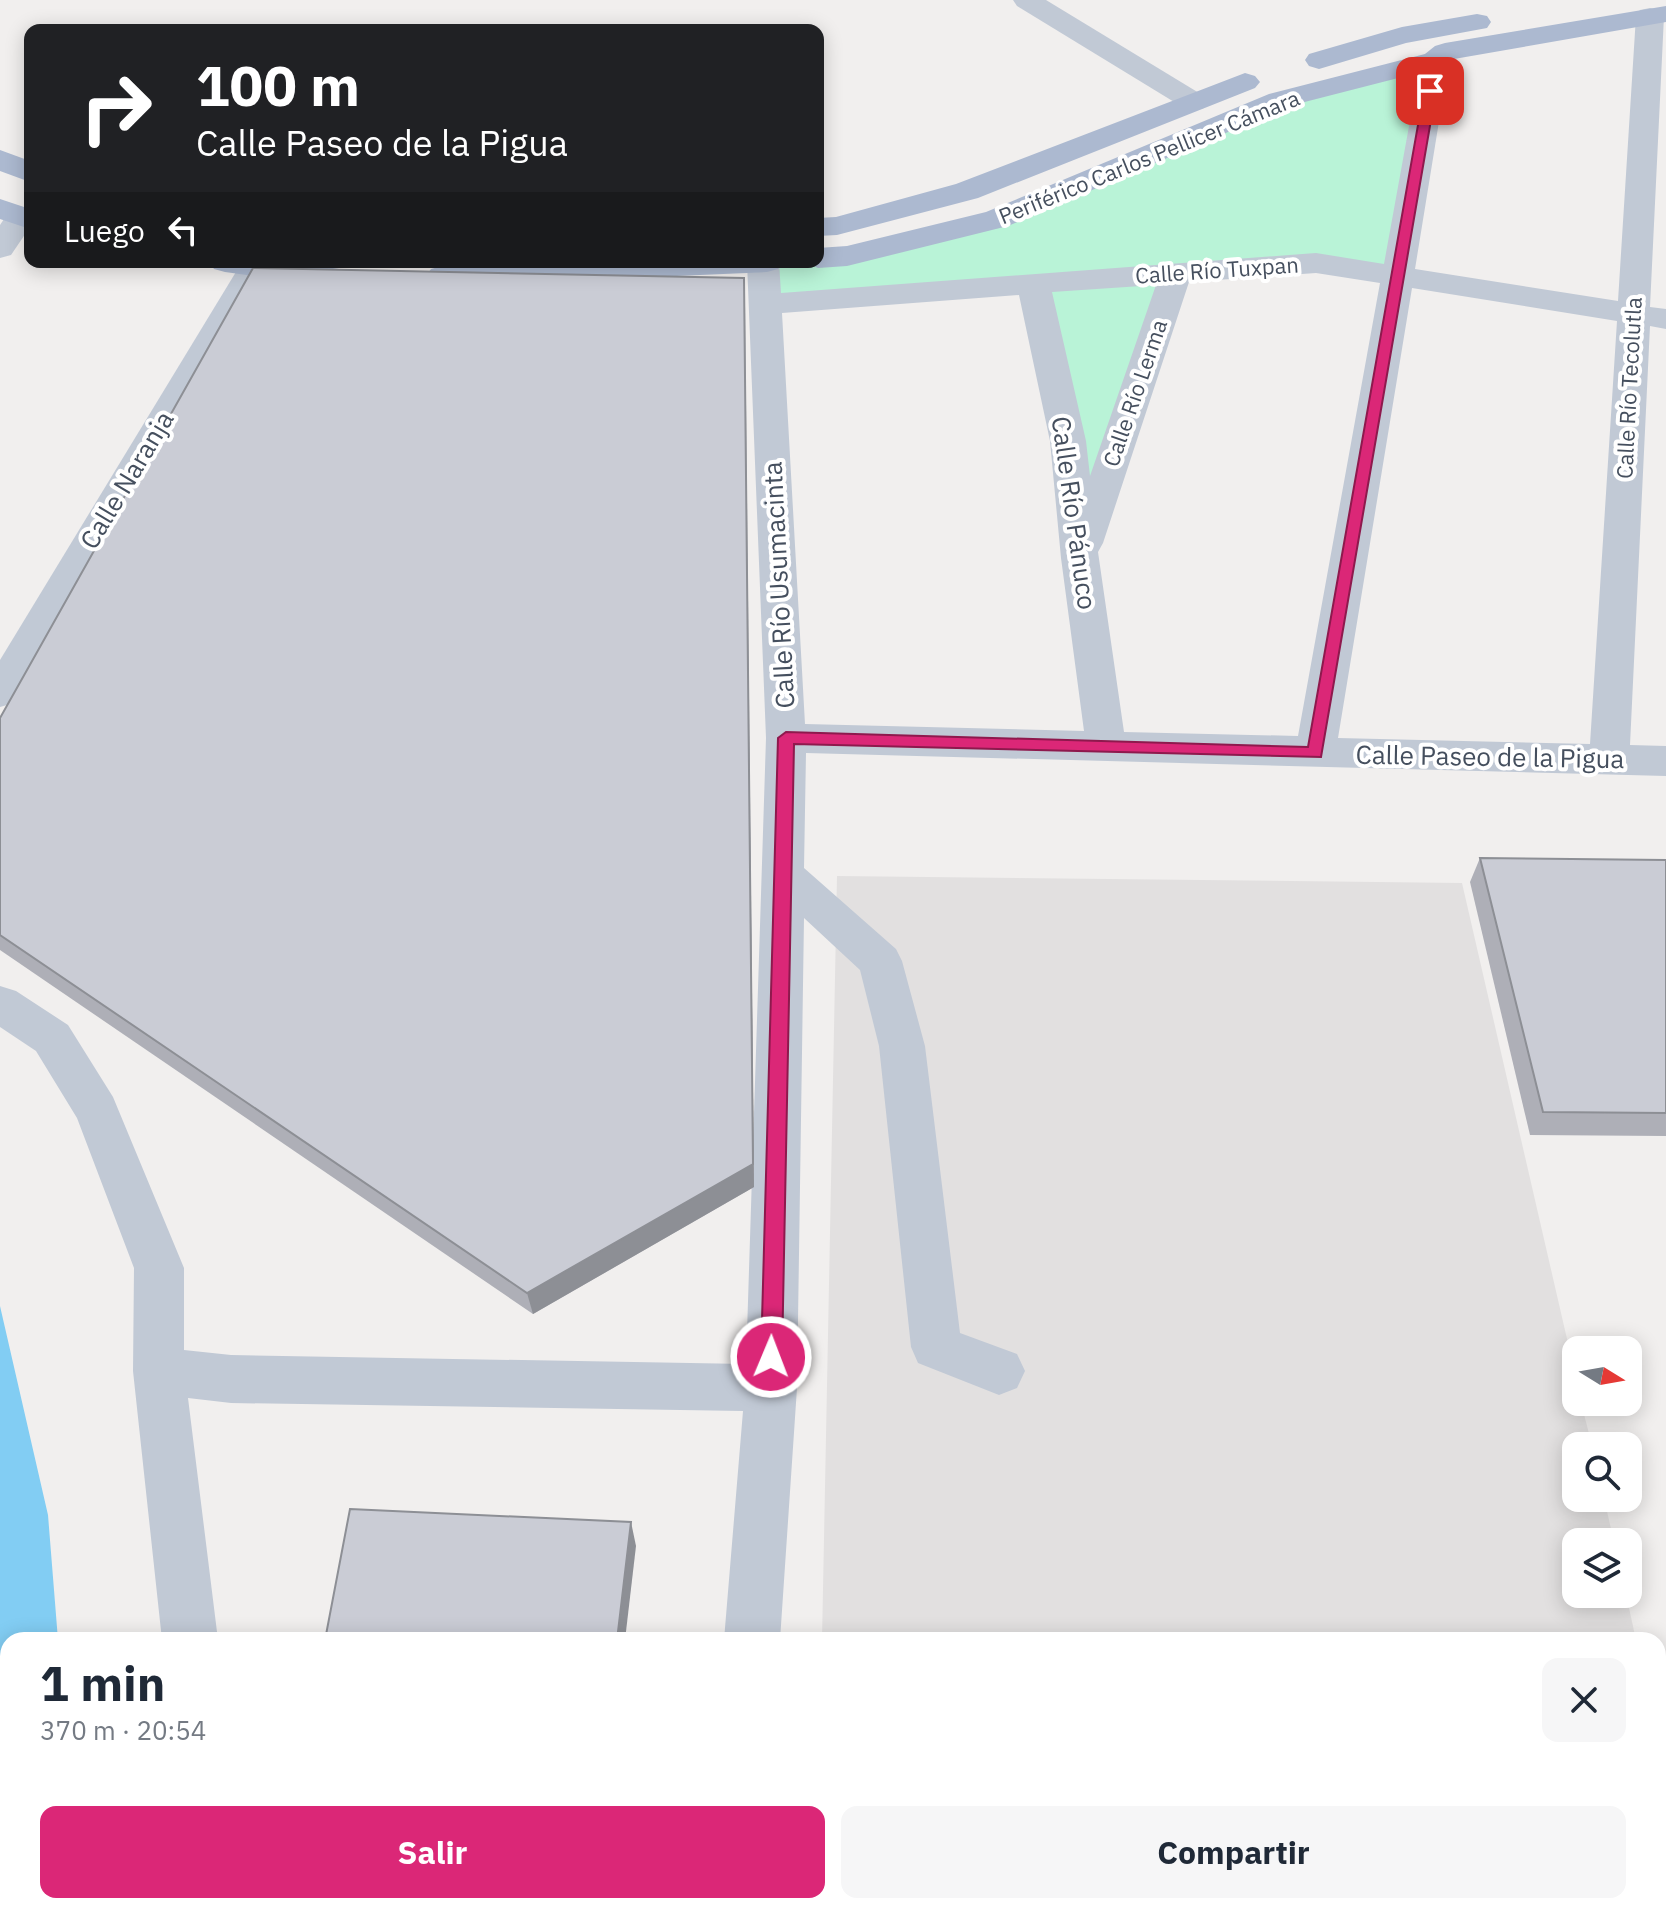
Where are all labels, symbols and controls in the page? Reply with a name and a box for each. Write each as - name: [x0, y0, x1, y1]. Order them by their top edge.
- text: 100 m: [196, 49, 360, 121]
- icon: right: [64, 56, 168, 160]
- pin: [1396, 57, 1464, 125]
- icon: arrive: [1408, 69, 1452, 113]
- street label: Periférico Carlos Pellicer Cámara: [994, 83, 1304, 230]
- text: Calle Paseo de la Pigua: [196, 119, 568, 166]
- icon: left: [161, 208, 205, 252]
- text: Luego: [64, 211, 145, 250]
- street label: Calle Río Tuxpan: [1134, 249, 1300, 290]
- street label: Calle Río Tecolutla: [1609, 296, 1648, 480]
- street label: Calle Río Lerma: [1096, 315, 1173, 470]
- street label: Calle Naranja: [72, 404, 181, 555]
- street label: Calle Río Pánuco: [1045, 414, 1105, 612]
- street label: Calle Río Usumacinta: [755, 461, 801, 709]
- street label: Calle Paseo de la Pigua: [1355, 737, 1625, 775]
- position arrow: [729, 1315, 813, 1399]
- north arrow: [1562, 1336, 1642, 1416]
- map controls: [1562, 1336, 1642, 1608]
- button: search: [1562, 1432, 1642, 1512]
- button: layers: [1562, 1528, 1642, 1608]
- text: 1 min: [40, 1652, 165, 1714]
- button: close: [1542, 1658, 1626, 1742]
- text: 370 m · 20:54: [40, 1713, 206, 1747]
- button: Salir: [40, 1806, 825, 1898]
- button: Compartir: [841, 1806, 1626, 1898]

